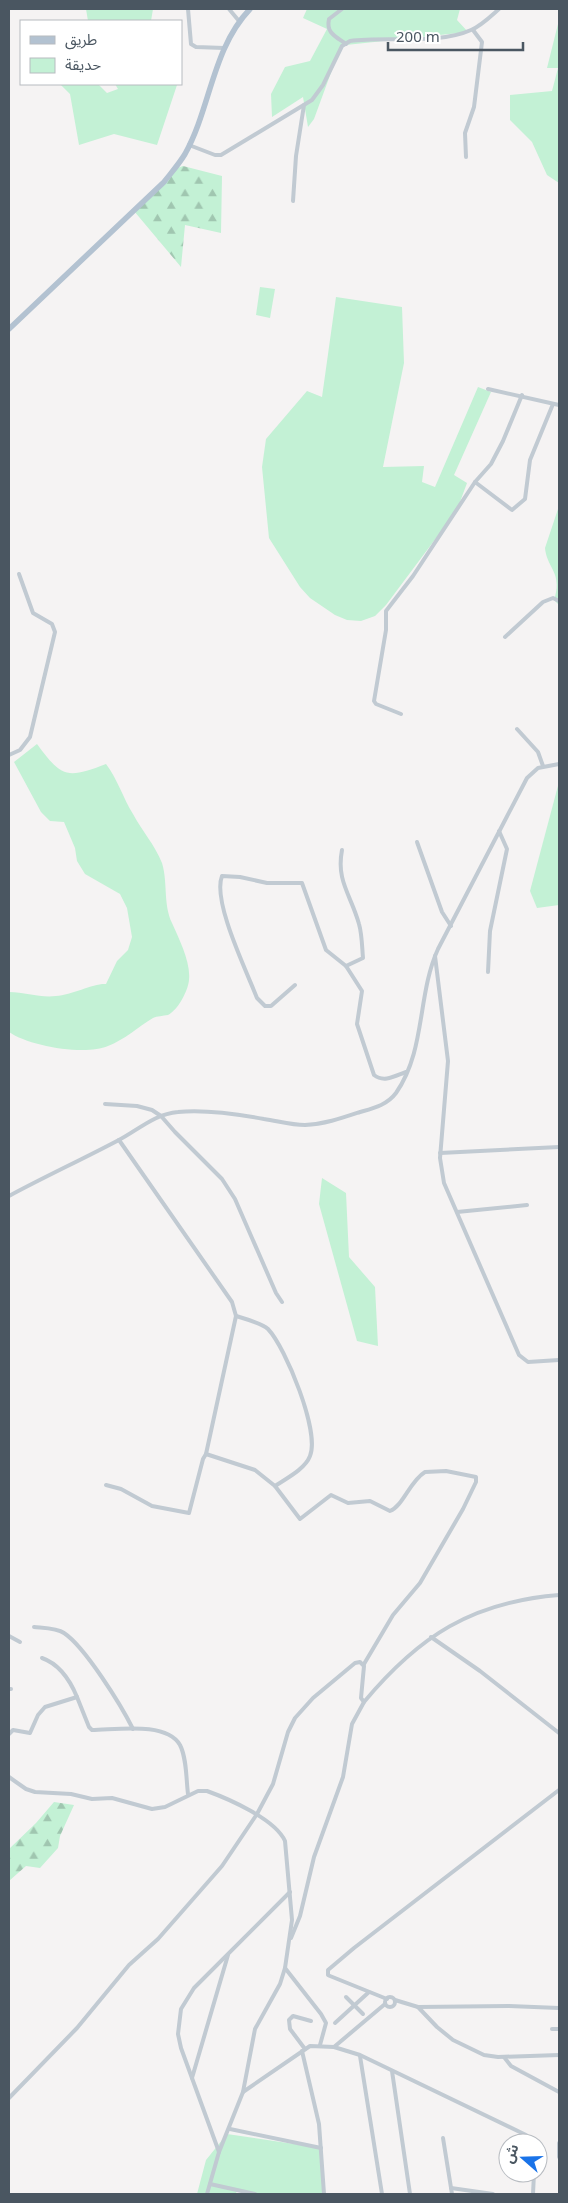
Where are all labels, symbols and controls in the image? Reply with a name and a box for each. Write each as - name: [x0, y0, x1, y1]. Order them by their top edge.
- legend: [20, 20, 182, 85]
- scale bar: [388, 20, 523, 52]
- text: 200 m: [396, 26, 440, 46]
- text: طريق: [65, 29, 97, 50]
- text: حديقة: [65, 54, 101, 74]
- north arrow: [498, 2133, 548, 2183]
- text: ش: [498, 2141, 523, 2166]

